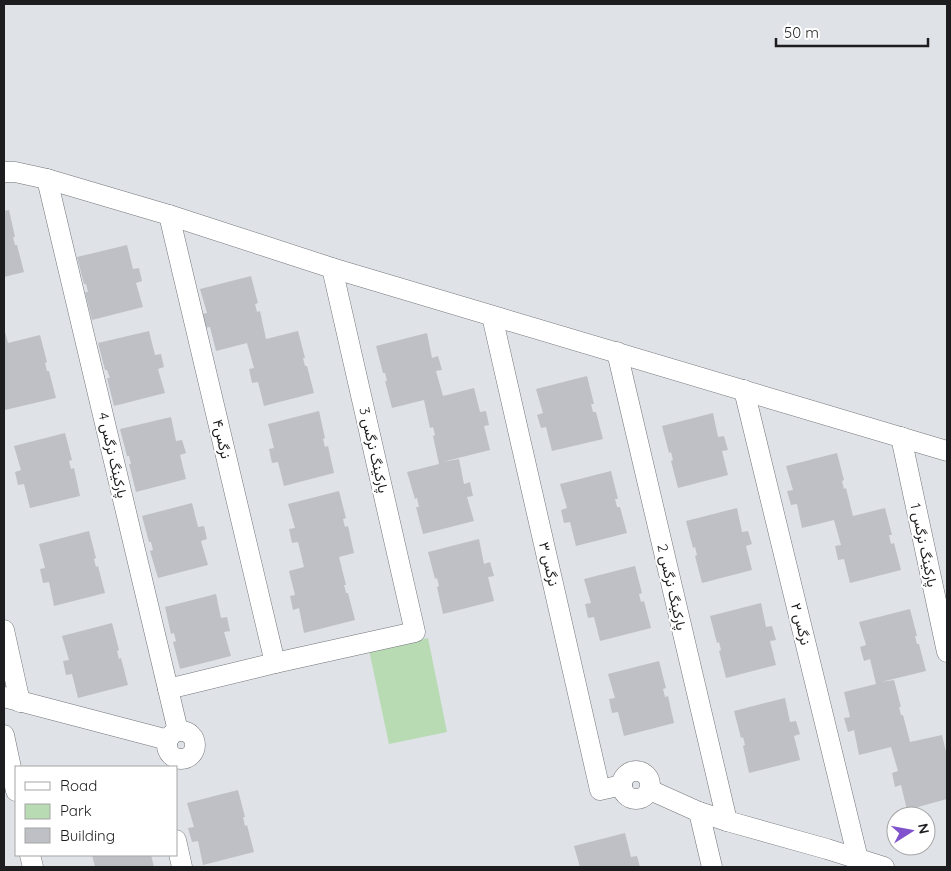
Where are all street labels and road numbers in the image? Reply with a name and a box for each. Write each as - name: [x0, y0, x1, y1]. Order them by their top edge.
- street label: پارکینگ نرگس 3: [354, 405, 393, 495]
- street label: پارکینگ نرگس 4: [93, 410, 132, 500]
- street label: نرگس۴: [209, 418, 235, 460]
- street label: پارکینگ نرگس 1: [905, 501, 942, 589]
- street label: نرگس ۳: [535, 540, 563, 588]
- street label: پارکینگ نرگس 2: [652, 542, 691, 632]
- street label: نرگس ۲: [787, 601, 815, 647]

